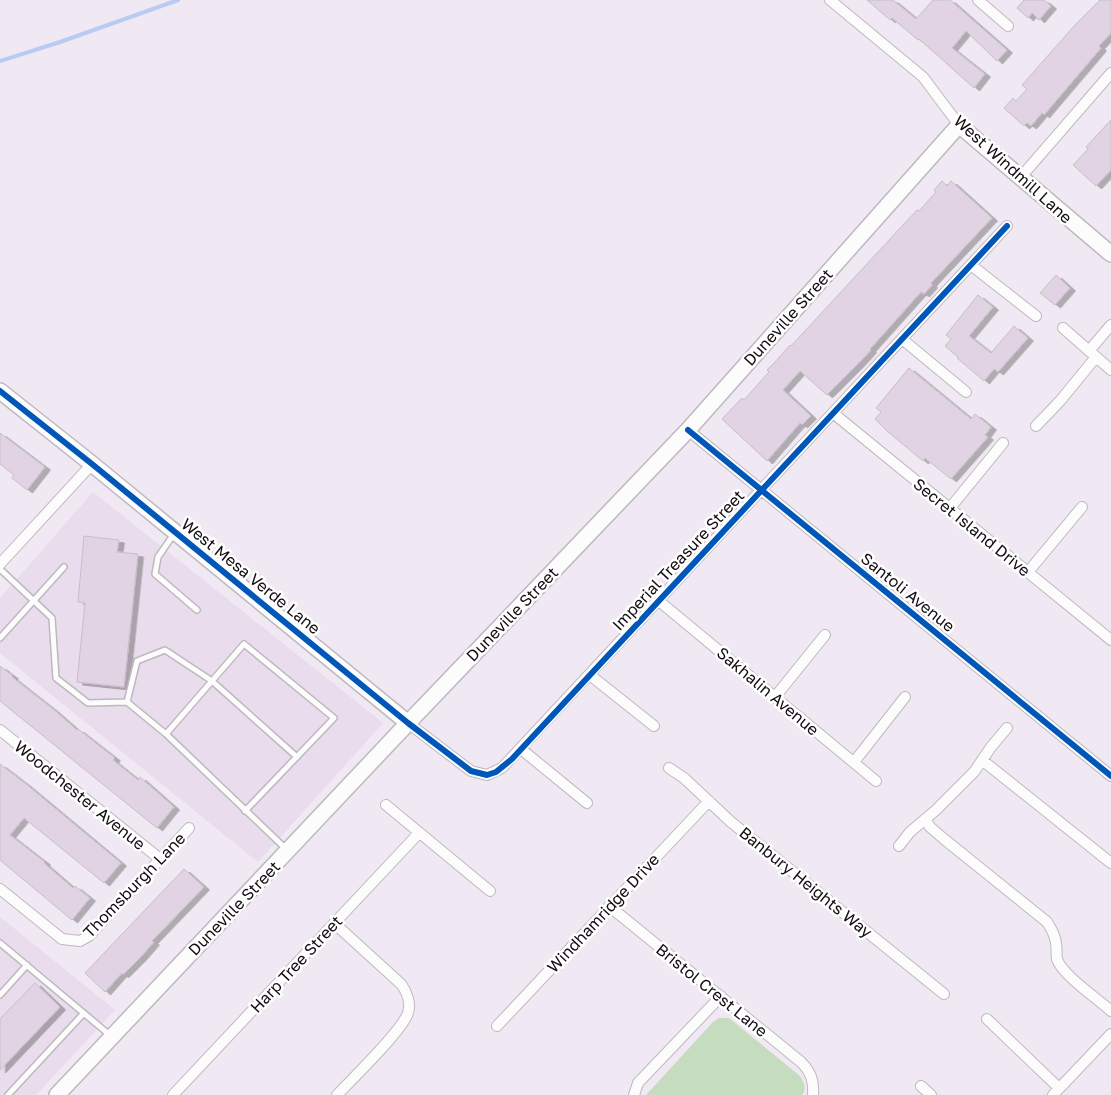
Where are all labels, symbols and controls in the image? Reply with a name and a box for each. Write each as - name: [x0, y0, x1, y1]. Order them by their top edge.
- street label: West Windmill Lane: [950, 111, 1076, 227]
- street label: Duneville Street: [739, 264, 837, 370]
- street label: Secret Island Drive: [909, 474, 1035, 580]
- street label: Imperial Treasure Street: [608, 486, 748, 634]
- street label: West Mesa Verde Lane: [177, 514, 325, 638]
- street label: Santoli Avenue: [857, 548, 959, 636]
- street label: Duneville Street: [462, 563, 562, 665]
- street label: Sakhalin Avenue: [713, 643, 823, 739]
- street label: Woodchester Avenue: [11, 736, 149, 854]
- street label: Banbury Heights Way: [735, 822, 877, 942]
- street label: Thomsburgh Lane: [79, 828, 189, 942]
- street label: Windhamridge Drive: [543, 849, 663, 977]
- street label: Duneville Street: [184, 857, 284, 959]
- street label: Harp Tree Street: [246, 911, 346, 1017]
- street label: Bristol Crest Lane: [652, 939, 772, 1041]

